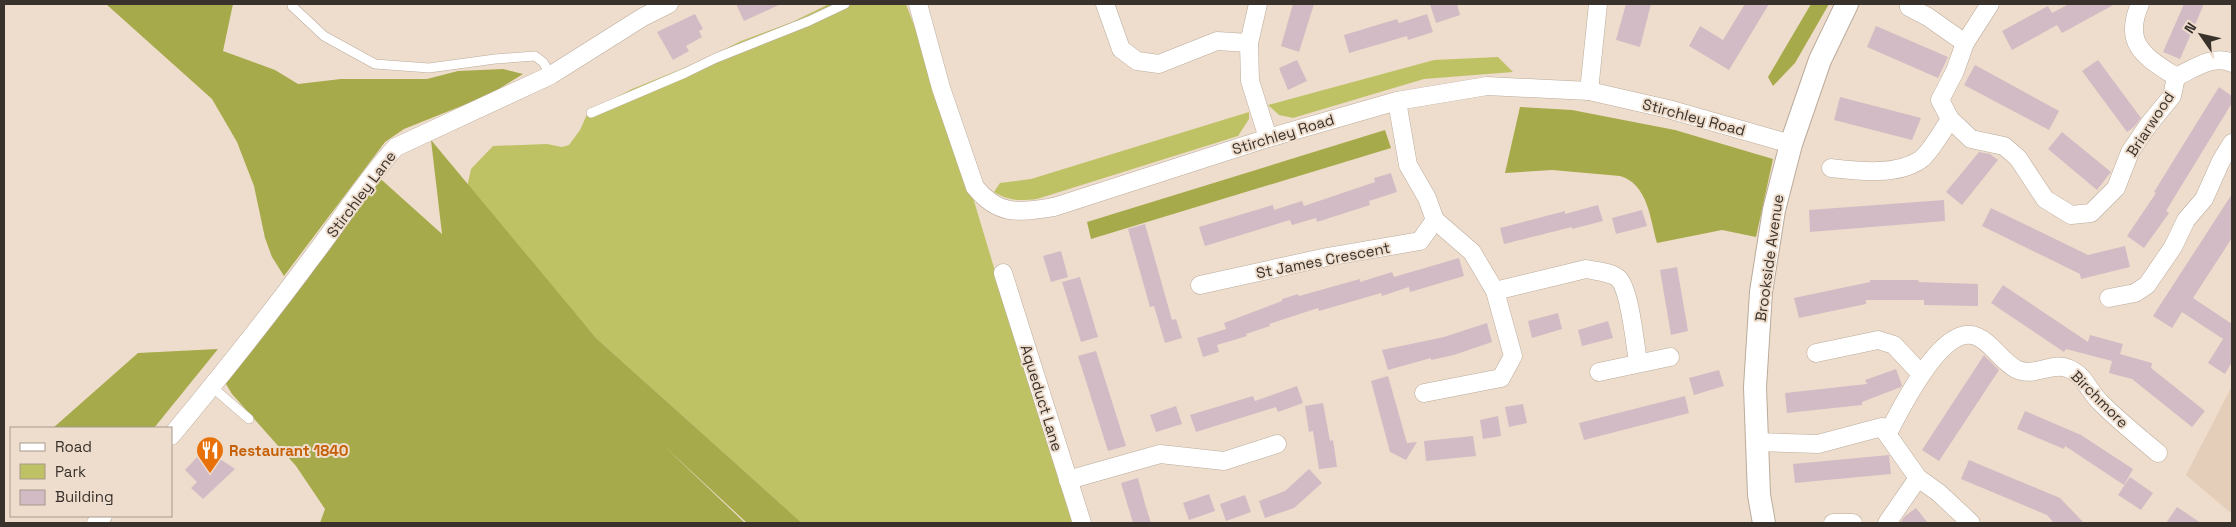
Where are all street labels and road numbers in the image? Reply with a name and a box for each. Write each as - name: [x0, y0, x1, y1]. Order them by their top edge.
- street label: Briarwood: [2122, 88, 2178, 160]
- street label: Stirchley Road: [1640, 94, 1748, 140]
- street label: Stirchley Road: [1230, 109, 1336, 159]
- street label: Stirchley Lane: [322, 147, 400, 241]
- street label: Brookside Avenue: [1751, 193, 1787, 323]
- street label: St James Crescent: [1254, 238, 1392, 282]
- street label: Aqueduct Lane: [1017, 342, 1067, 454]
- street label: Birchmore: [2067, 366, 2133, 432]

